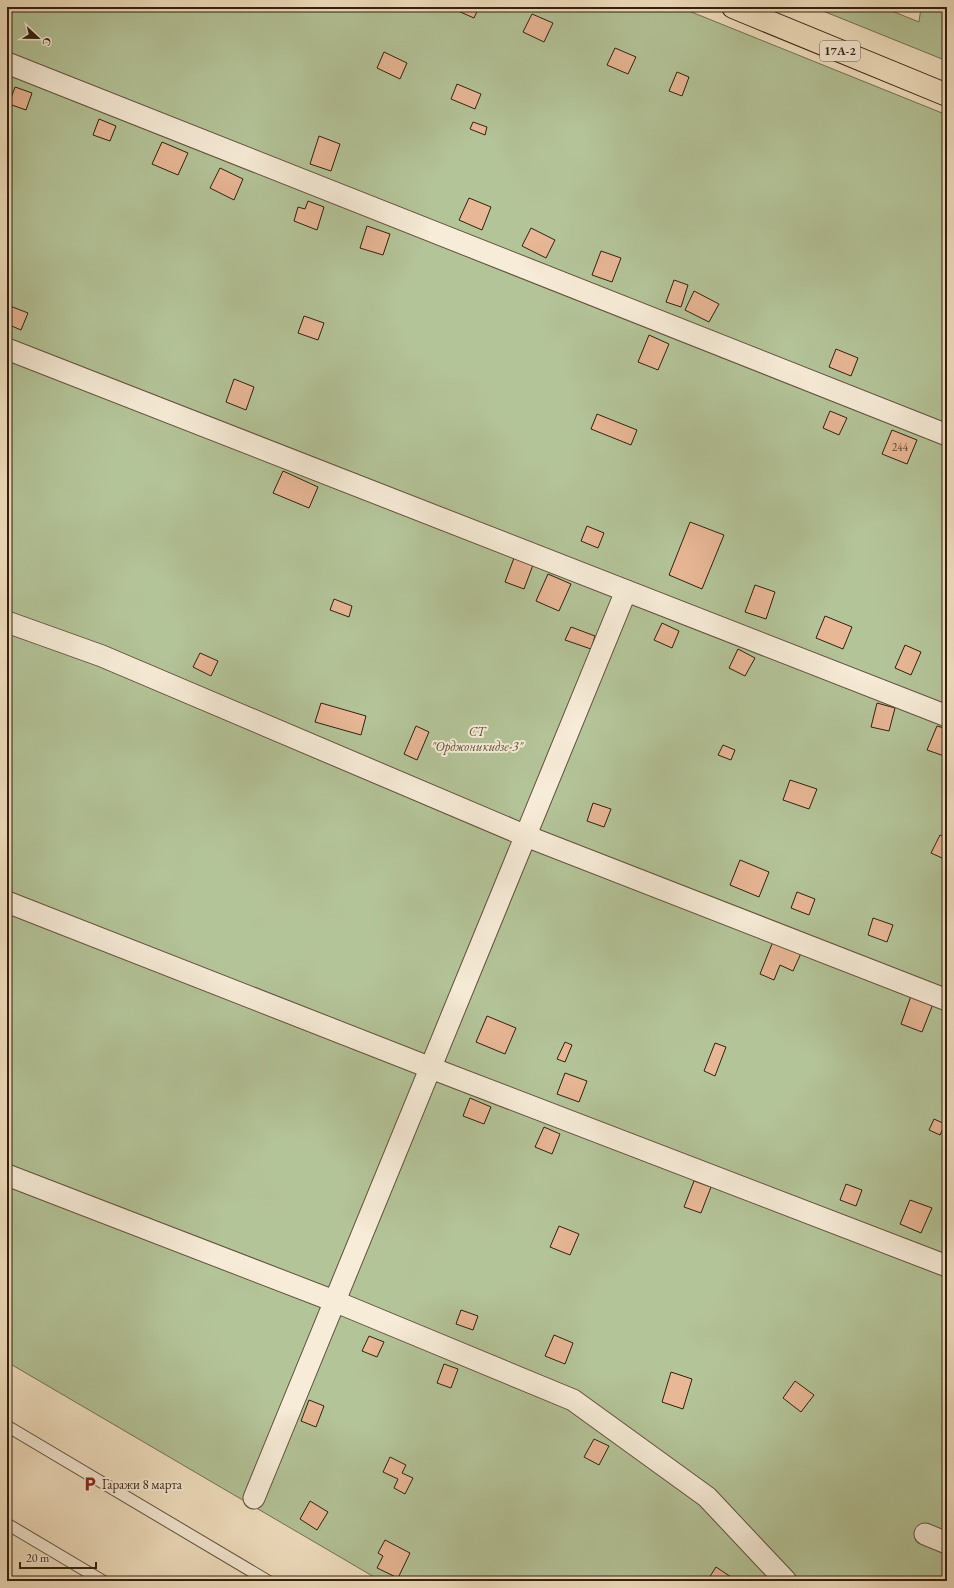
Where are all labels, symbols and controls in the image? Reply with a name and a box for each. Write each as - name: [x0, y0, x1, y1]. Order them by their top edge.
- north arrow: [18, 18, 58, 58]
- text: С: [39, 36, 55, 48]
- road number: 17А-2: [820, 41, 860, 61]
- house number: 244: [892, 440, 909, 454]
- park label: СТ "Орджоникидзе-3": [431, 723, 524, 755]
- parking icon: Гаражи 8 марта: [81, 1475, 99, 1493]
- place label: Гаражи 8 марта: [102, 1476, 183, 1493]
- scale bar: [20, 1544, 96, 1570]
- text: 20 m: [26, 1550, 50, 1566]

